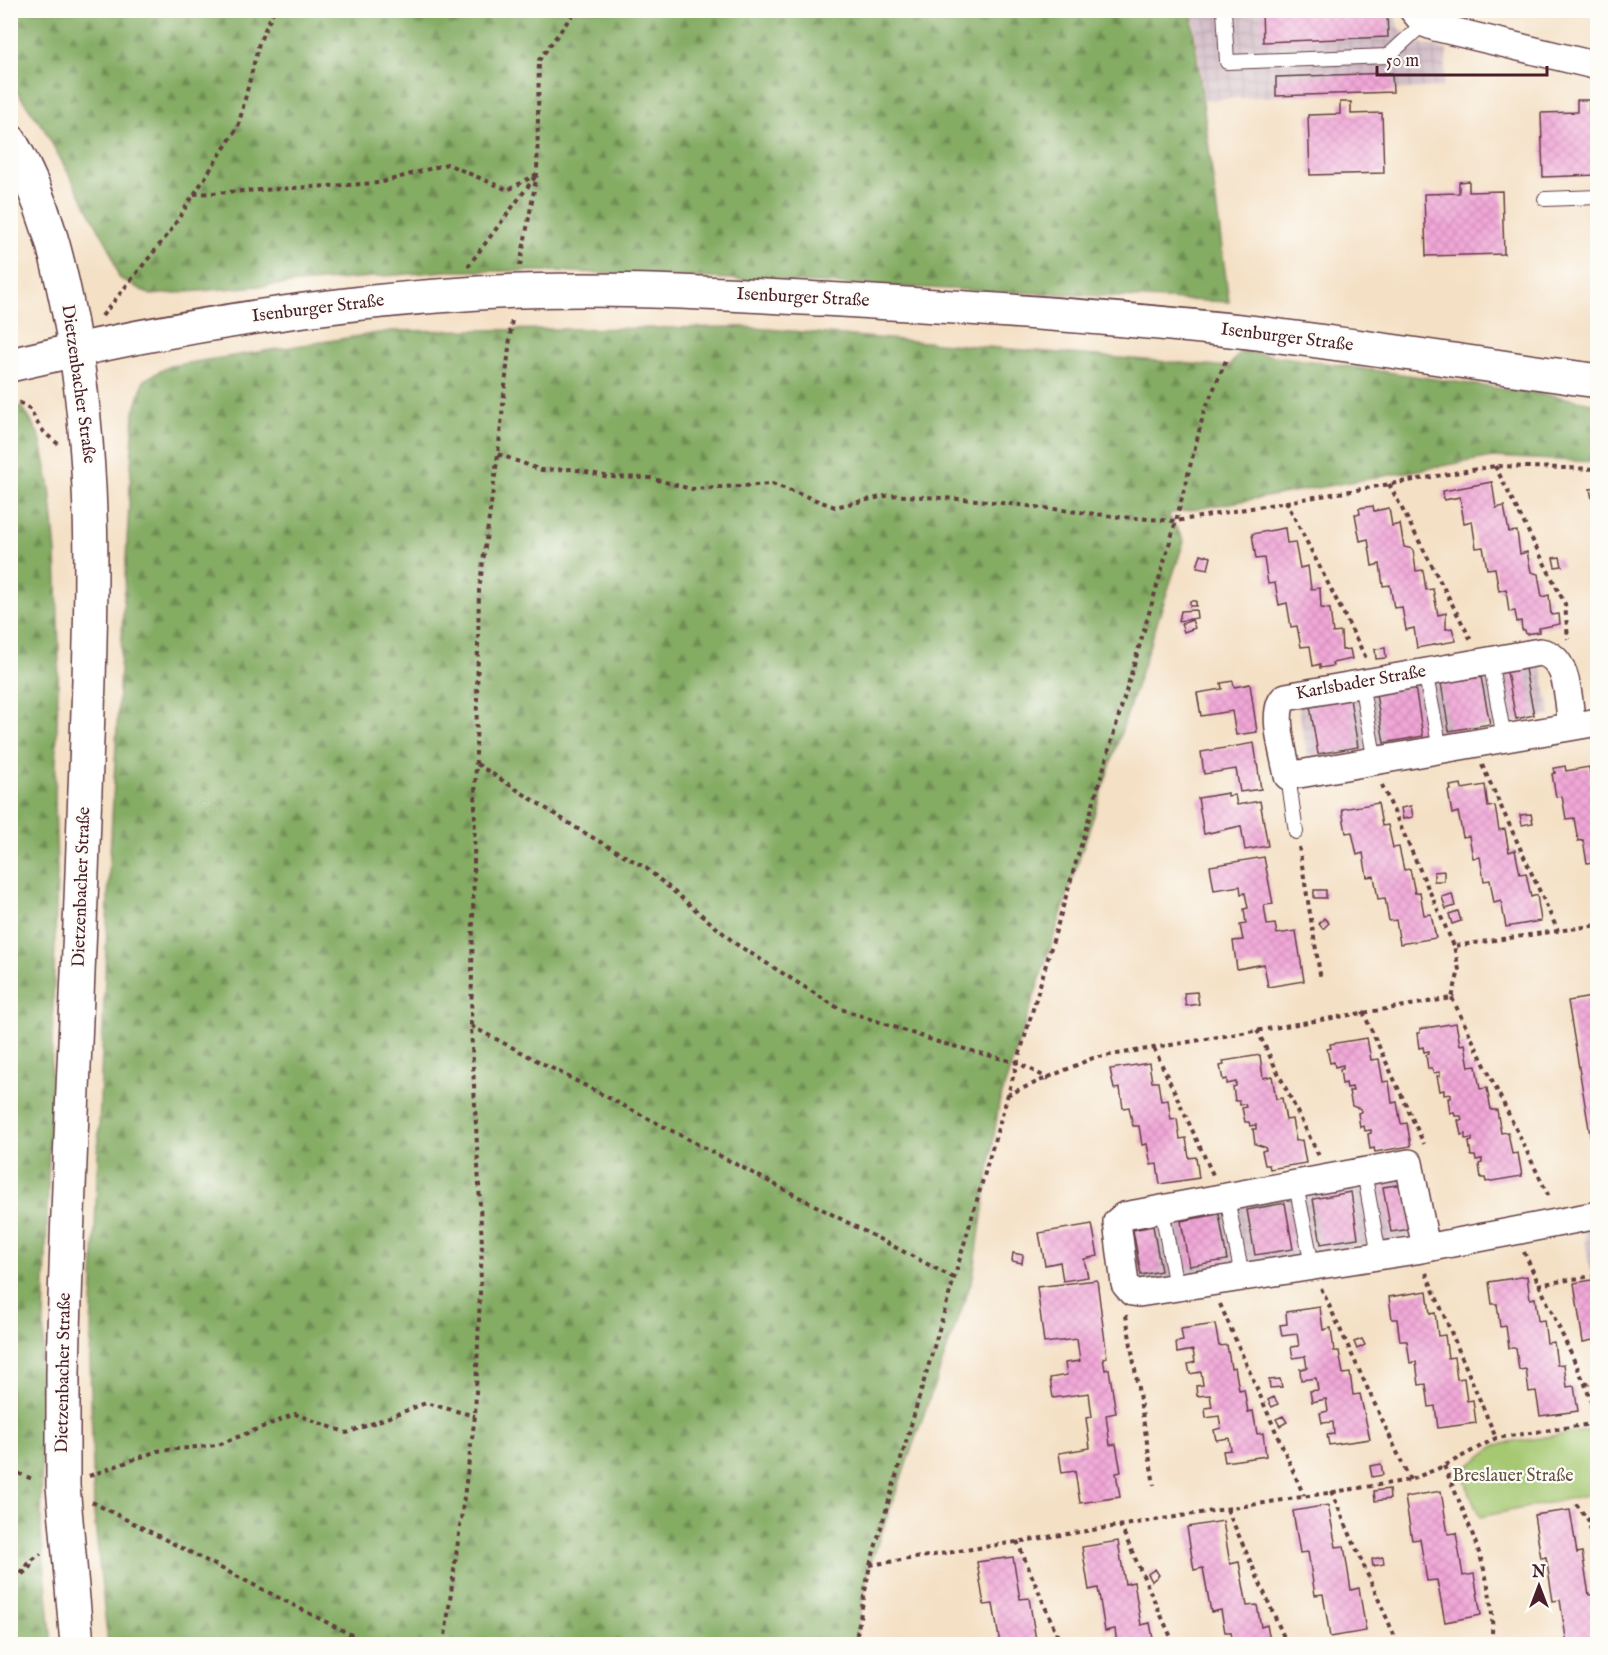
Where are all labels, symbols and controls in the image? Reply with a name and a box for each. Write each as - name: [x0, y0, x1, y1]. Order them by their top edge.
- scale bar: [1377, 39, 1546, 77]
- text: 50 m: [1386, 50, 1419, 73]
- street label: Isenburger Straße: [736, 283, 870, 313]
- street label: Isenburger Straße: [250, 289, 386, 329]
- street label: Dietzenbacher Straße: [55, 303, 101, 465]
- street label: Isenburger Straße: [1219, 318, 1355, 358]
- street label: Karlsbader Straße: [1294, 660, 1428, 706]
- street label: Dietzenbacher Straße: [68, 806, 96, 968]
- street label: Dietzenbacher Straße: [51, 1293, 77, 1453]
- park label: Breslauer Straße: [1452, 1465, 1574, 1488]
- north arrow: [1509, 1556, 1569, 1616]
- text: N: [1531, 1563, 1546, 1583]

